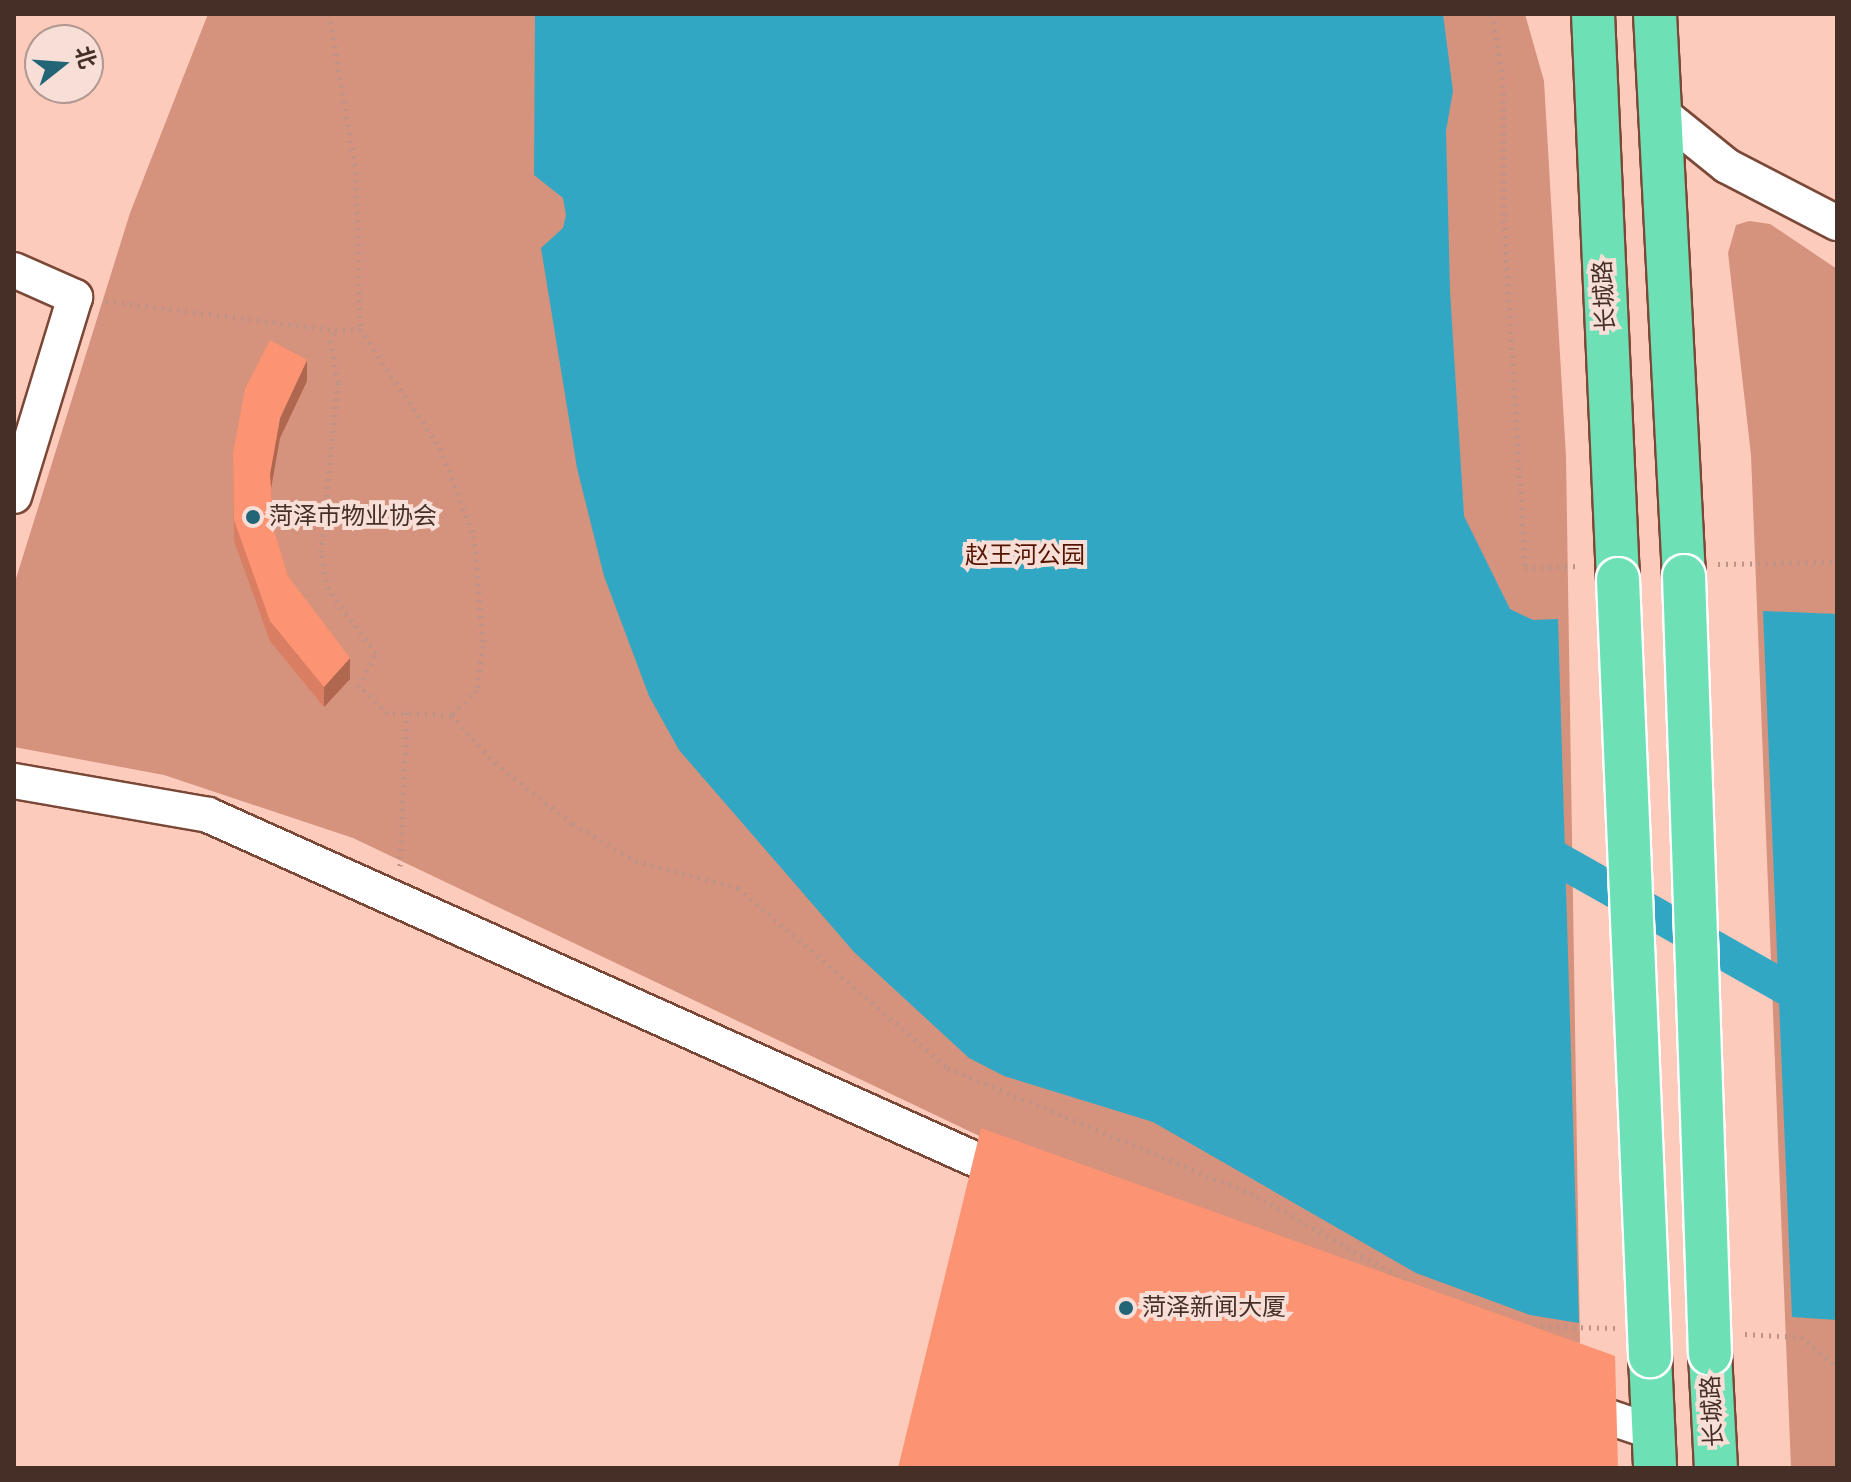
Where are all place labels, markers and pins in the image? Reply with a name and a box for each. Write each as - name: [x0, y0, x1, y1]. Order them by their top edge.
- place label: 菏泽市物业协会: [269, 503, 437, 531]
- marker: 菏泽市物业协会: [244, 508, 262, 526]
- place label: 菏泽新闻大厦: [1142, 1294, 1286, 1322]
- marker: 菏泽新闻大厦: [1117, 1299, 1135, 1317]

